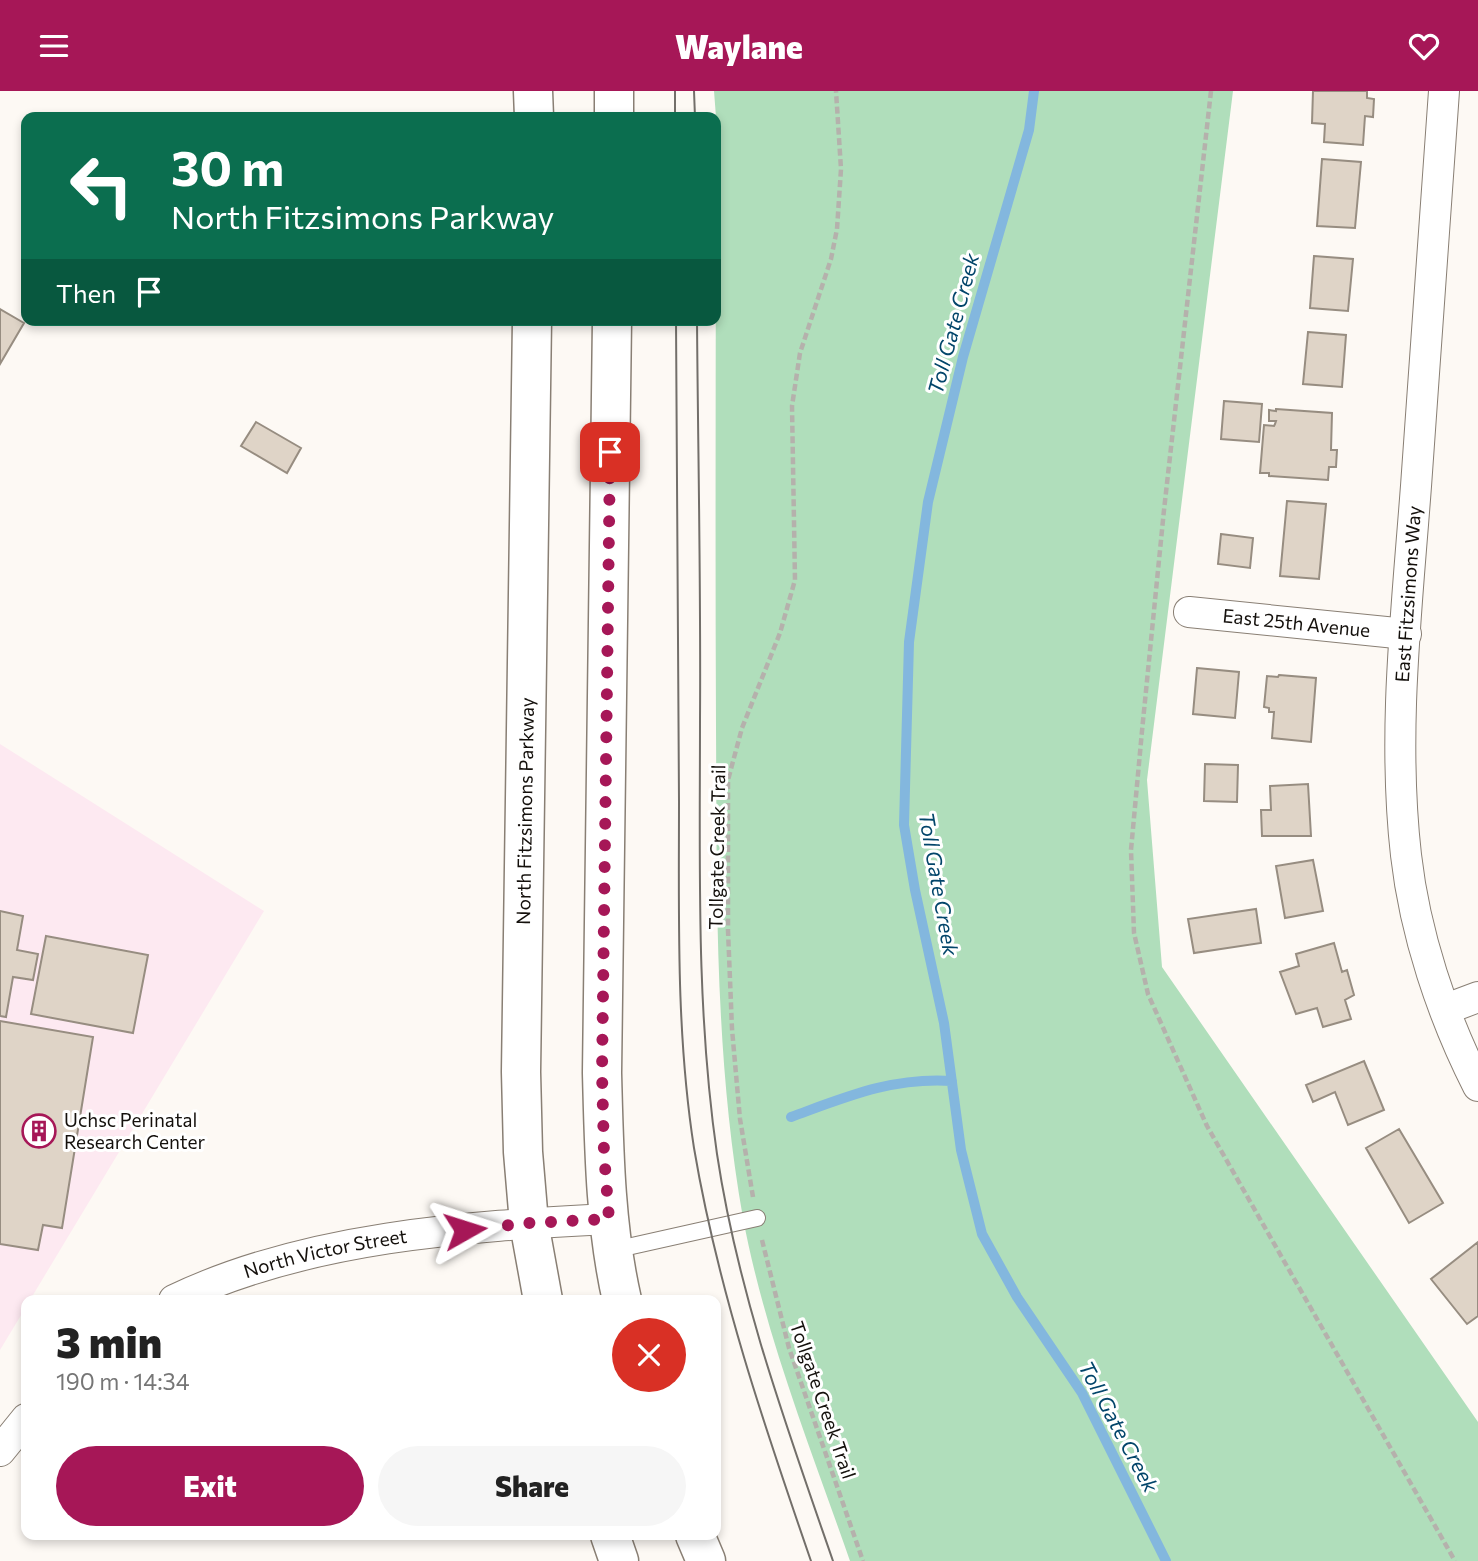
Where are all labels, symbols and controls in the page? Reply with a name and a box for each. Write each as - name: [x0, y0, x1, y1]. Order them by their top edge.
- text: Waylane: [675, 26, 803, 66]
- icon: menu: [35, 27, 73, 65]
- icon: heart: [1405, 27, 1443, 65]
- text: 30 m: [171, 136, 284, 196]
- icon: left: [56, 140, 147, 231]
- text: North Fitzsimons Parkway: [171, 196, 554, 236]
- water label: Toll Gate Creek: [922, 250, 984, 397]
- icon: arrive: [130, 273, 168, 311]
- text: Then: [56, 277, 116, 308]
- pin: [580, 422, 640, 482]
- icon: arrive: [591, 433, 629, 471]
- street label: East Fitzsimons Way: [1390, 505, 1425, 683]
- street label: East 25th Avenue: [1221, 603, 1371, 641]
- street label: North Fitzsimons Parkway: [511, 697, 538, 925]
- street label: Tollgate Creek Trail: [704, 764, 729, 930]
- water label: Toll Gate Creek: [915, 810, 964, 958]
- place label: Uchsc Perinatal Research Center: [64, 1108, 206, 1153]
- building icon: Uchsc Perinatal Research Center: [20, 1112, 58, 1150]
- position arrow: [428, 1193, 502, 1267]
- street label: North Victor Street: [240, 1224, 409, 1282]
- text: 3 min: [56, 1315, 162, 1367]
- button: close: [612, 1318, 686, 1392]
- street label: Tollgate Creek Trail: [786, 1318, 861, 1482]
- water label: Toll Gate Creek: [1074, 1356, 1165, 1497]
- text: 190 m · 14:34: [56, 1367, 190, 1395]
- button: Exit: [56, 1446, 364, 1526]
- button: Share: [378, 1446, 686, 1526]

